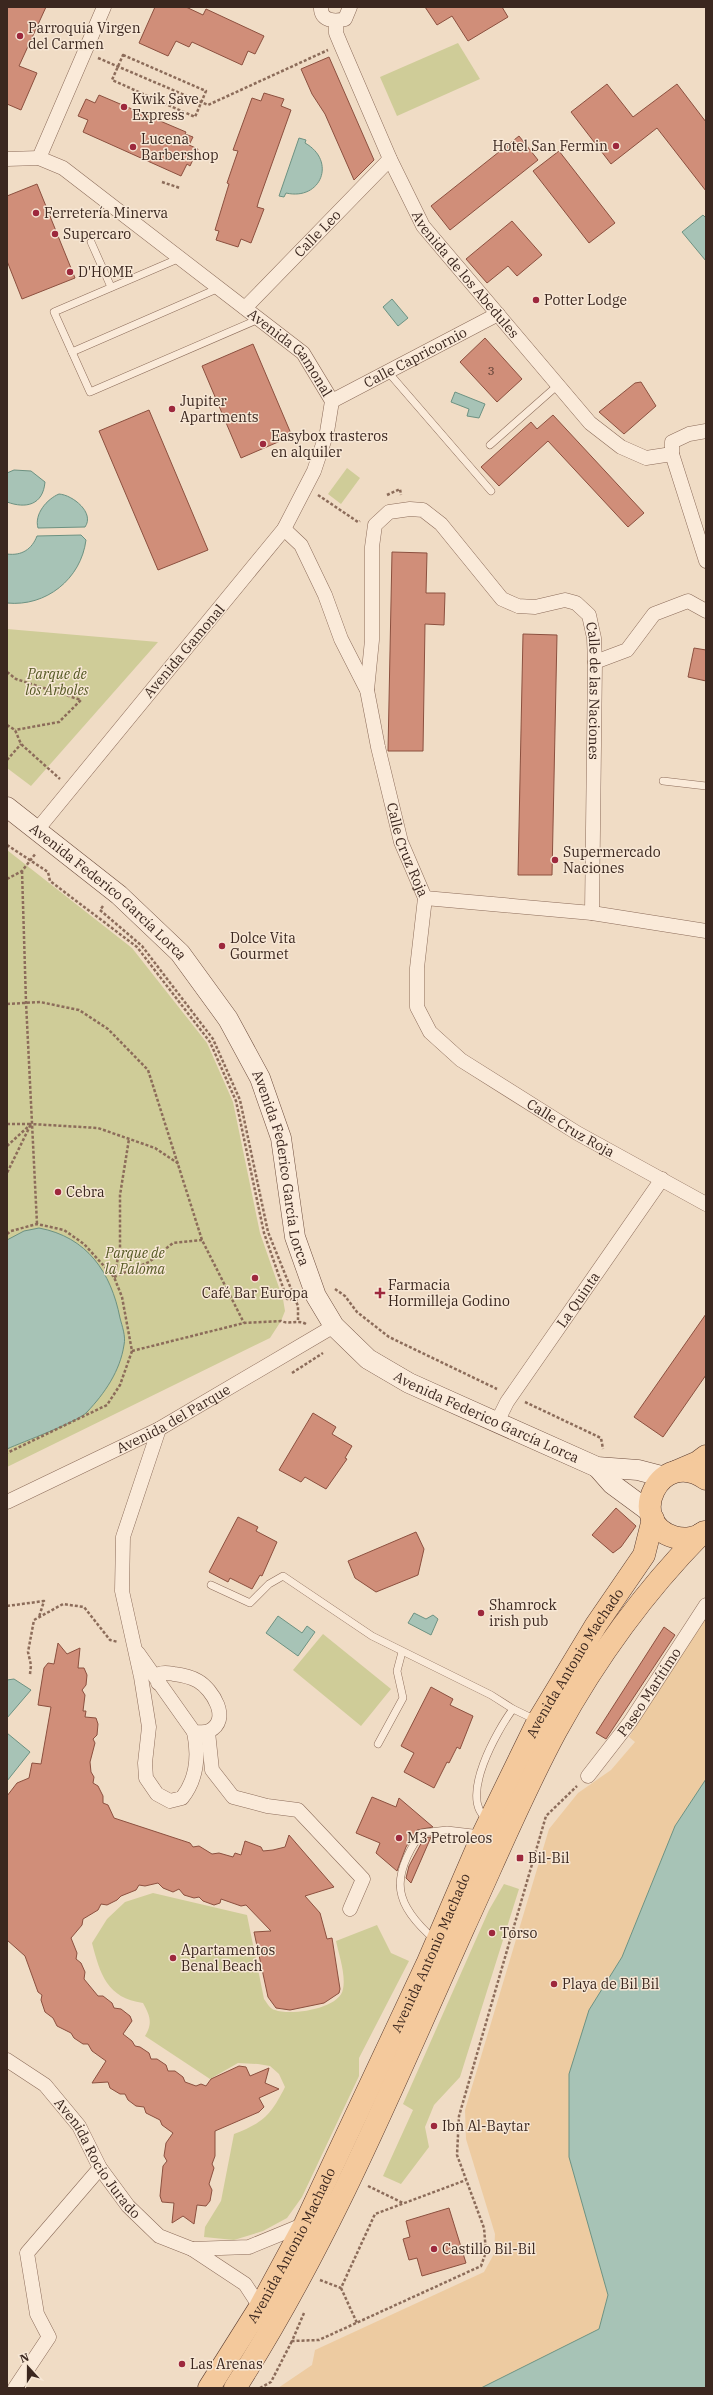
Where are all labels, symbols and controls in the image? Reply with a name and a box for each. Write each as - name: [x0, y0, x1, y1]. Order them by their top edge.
- place label: Parroquia Virgen del Carmen: [28, 19, 141, 53]
- marker: Parroquia Virgen del Carmen: [15, 31, 25, 41]
- place label: Kwik Save Express: [132, 90, 199, 124]
- marker: Kwik Save Express: [119, 102, 129, 112]
- place label: Lucena Barbershop: [141, 130, 219, 164]
- place label: Hotel San Fermin: [493, 137, 608, 155]
- marker: Hotel San Fermin: [611, 141, 621, 151]
- marker: Lucena Barbershop: [128, 142, 138, 152]
- place label: Ferretería Minerva: [44, 204, 169, 222]
- street label: Calle Leo: [290, 206, 345, 261]
- marker: Ferretería Minerva: [31, 208, 41, 218]
- street label: Avenida de los Abedules: [408, 208, 523, 342]
- place label: Supercaro: [63, 225, 131, 243]
- marker: Supercaro: [50, 229, 60, 239]
- place label: D'HOME: [78, 263, 133, 281]
- marker: D'HOME: [65, 267, 75, 277]
- place label: Potter Lodge: [544, 291, 627, 309]
- marker: Potter Lodge: [531, 295, 541, 305]
- street label: Avenida Gamonal: [244, 305, 336, 400]
- street label: Calle Capricornio: [361, 323, 470, 392]
- house number: 3: [487, 363, 495, 378]
- place label: Jupiter Apartments: [180, 392, 259, 426]
- marker: Jupiter Apartments: [167, 404, 177, 414]
- place label: Easybox trasteros en alquiler: [271, 427, 388, 461]
- marker: Easybox trasteros en alquiler: [258, 439, 268, 449]
- street label: Avenida Gamonal: [140, 600, 228, 702]
- street label: Calle de las Naciones: [582, 620, 604, 760]
- park label: Parque de los Arboles: [25, 665, 90, 699]
- street label: Calle Cruz Roja: [383, 801, 433, 900]
- street label: Avenida Federico García Lorca: [26, 819, 191, 964]
- place label: Supermercado Naciones: [563, 843, 661, 877]
- marker: Supermercado Naciones: [550, 855, 560, 865]
- place label: Dolce Vita Gourmet: [230, 929, 296, 963]
- marker: Dolce Vita Gourmet: [217, 941, 227, 951]
- street label: Avenida Federico García Lorca: [248, 1067, 314, 1269]
- street label: Calle Cruz Roja: [523, 1095, 618, 1161]
- place label: Cebra: [66, 1183, 105, 1201]
- marker: Cebra: [53, 1187, 63, 1197]
- park label: Parque de la Paloma: [104, 1244, 166, 1278]
- street label: La Quinta: [553, 1268, 604, 1331]
- marker: Café Bar Europa: [250, 1273, 260, 1283]
- place label: Farmacia Hormilleja Godino: [388, 1276, 510, 1310]
- place label: Café Bar Europa: [202, 1284, 309, 1302]
- marker: Farmacia Hormilleja Godino: [375, 1288, 385, 1298]
- street label: Avenida Federico García Lorca: [390, 1367, 582, 1467]
- street label: Avenida del Parque: [113, 1380, 233, 1457]
- street label: Avenida Antonio Machado: [522, 1585, 628, 1741]
- place label: Shamrock irish pub: [489, 1596, 557, 1630]
- marker: Shamrock irish pub: [476, 1608, 486, 1618]
- street label: Paseo Marítimo: [613, 1644, 685, 1740]
- place label: M3 Petroleos: [407, 1829, 492, 1847]
- marker: M3 Petroleos: [394, 1833, 404, 1843]
- place label: Bil-Bil: [528, 1849, 569, 1867]
- marker: Bil-Bil: [515, 1853, 525, 1863]
- street label: Avenida Antonio Machado: [387, 1870, 474, 2035]
- place label: Torso: [500, 1924, 537, 1942]
- marker: Torso: [487, 1928, 497, 1938]
- place label: Apartamentos Benal Beach: [181, 1941, 275, 1975]
- marker: Apartamentos Benal Beach: [168, 1953, 178, 1963]
- place label: Playa de Bil Bil: [562, 1975, 659, 1993]
- marker: Playa de Bil Bil: [549, 1979, 559, 1989]
- street label: Avenida Rocío Jurado: [50, 2094, 145, 2222]
- place label: Ibn Al-Baytar: [442, 2117, 531, 2135]
- marker: Ibn Al-Baytar: [429, 2121, 439, 2131]
- street label: Avenida Antonio Machado: [243, 2165, 339, 2326]
- place label: Castillo Bil-Bil: [442, 2240, 536, 2258]
- marker: Castillo Bil-Bil: [429, 2244, 439, 2254]
- north arrow: [8, 2347, 48, 2387]
- text: N: [18, 2349, 31, 2366]
- place label: Las Arenas: [190, 2355, 263, 2373]
- marker: Las Arenas: [177, 2359, 187, 2369]

